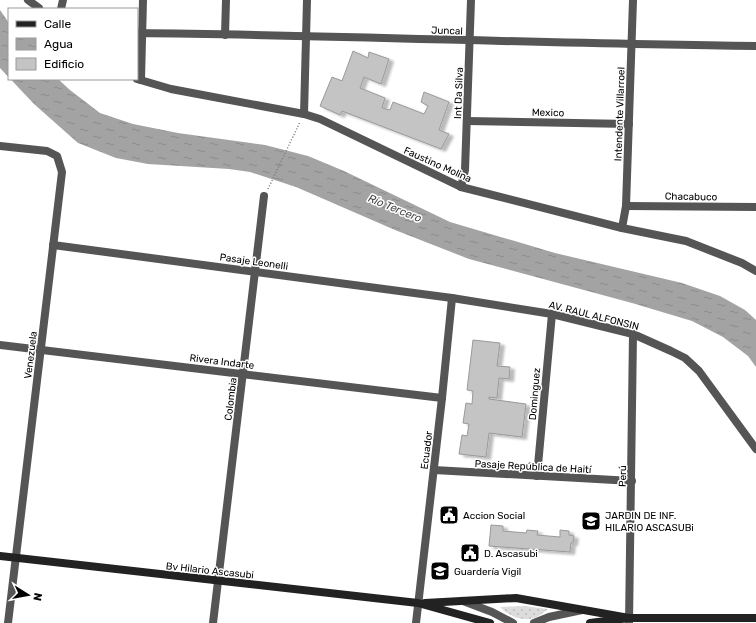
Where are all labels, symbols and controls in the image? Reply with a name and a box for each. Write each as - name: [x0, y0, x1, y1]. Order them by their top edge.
- legend: [8, 8, 138, 80]
- text: Calle: [44, 17, 71, 31]
- street label: Juncal: [431, 24, 463, 38]
- text: Agua: [44, 37, 73, 51]
- text: Edificio: [44, 57, 84, 71]
- street label: Int Da Silva: [452, 67, 466, 119]
- street label: Intendente Villarroel: [612, 67, 628, 161]
- street label: Mexico: [532, 107, 565, 119]
- street label: Faustino Molina: [402, 145, 473, 185]
- street label: Chacabuco: [665, 191, 718, 203]
- water label: Río Tercero: [366, 192, 424, 225]
- street label: Pasaje Leonelli: [219, 251, 289, 273]
- street label: AV. RAUL ALFONSIN: [547, 299, 640, 333]
- street label: Venezuela: [22, 331, 40, 380]
- street label: Rivera Indarte: [189, 352, 255, 372]
- street label: Dominguez: [527, 367, 543, 421]
- street label: Colombia: [222, 377, 240, 421]
- street label: Ecuador: [419, 430, 435, 470]
- street label: Pasaje República de Haití: [474, 458, 592, 476]
- street label: Perú: [617, 465, 629, 487]
- public building icon: Accion Social: [438, 504, 460, 526]
- place label: Accion Social: [463, 510, 525, 522]
- school or university icon: JARDIN DE INF. HILARIO ASCASUBi: [580, 510, 602, 532]
- place label: JARDIN DE INF. HILARIO ASCASUBi: [605, 510, 694, 534]
- public building icon: D. Ascasubi: [459, 542, 481, 564]
- place label: D. Ascasubi: [484, 548, 538, 560]
- street label: Bv Hilario Ascasubi: [165, 560, 254, 582]
- school or university icon: Guardería Vigil: [429, 560, 451, 582]
- place label: Guardería Vigil: [454, 566, 521, 578]
- north arrow: [8, 575, 48, 615]
- text: N: [30, 592, 44, 602]

